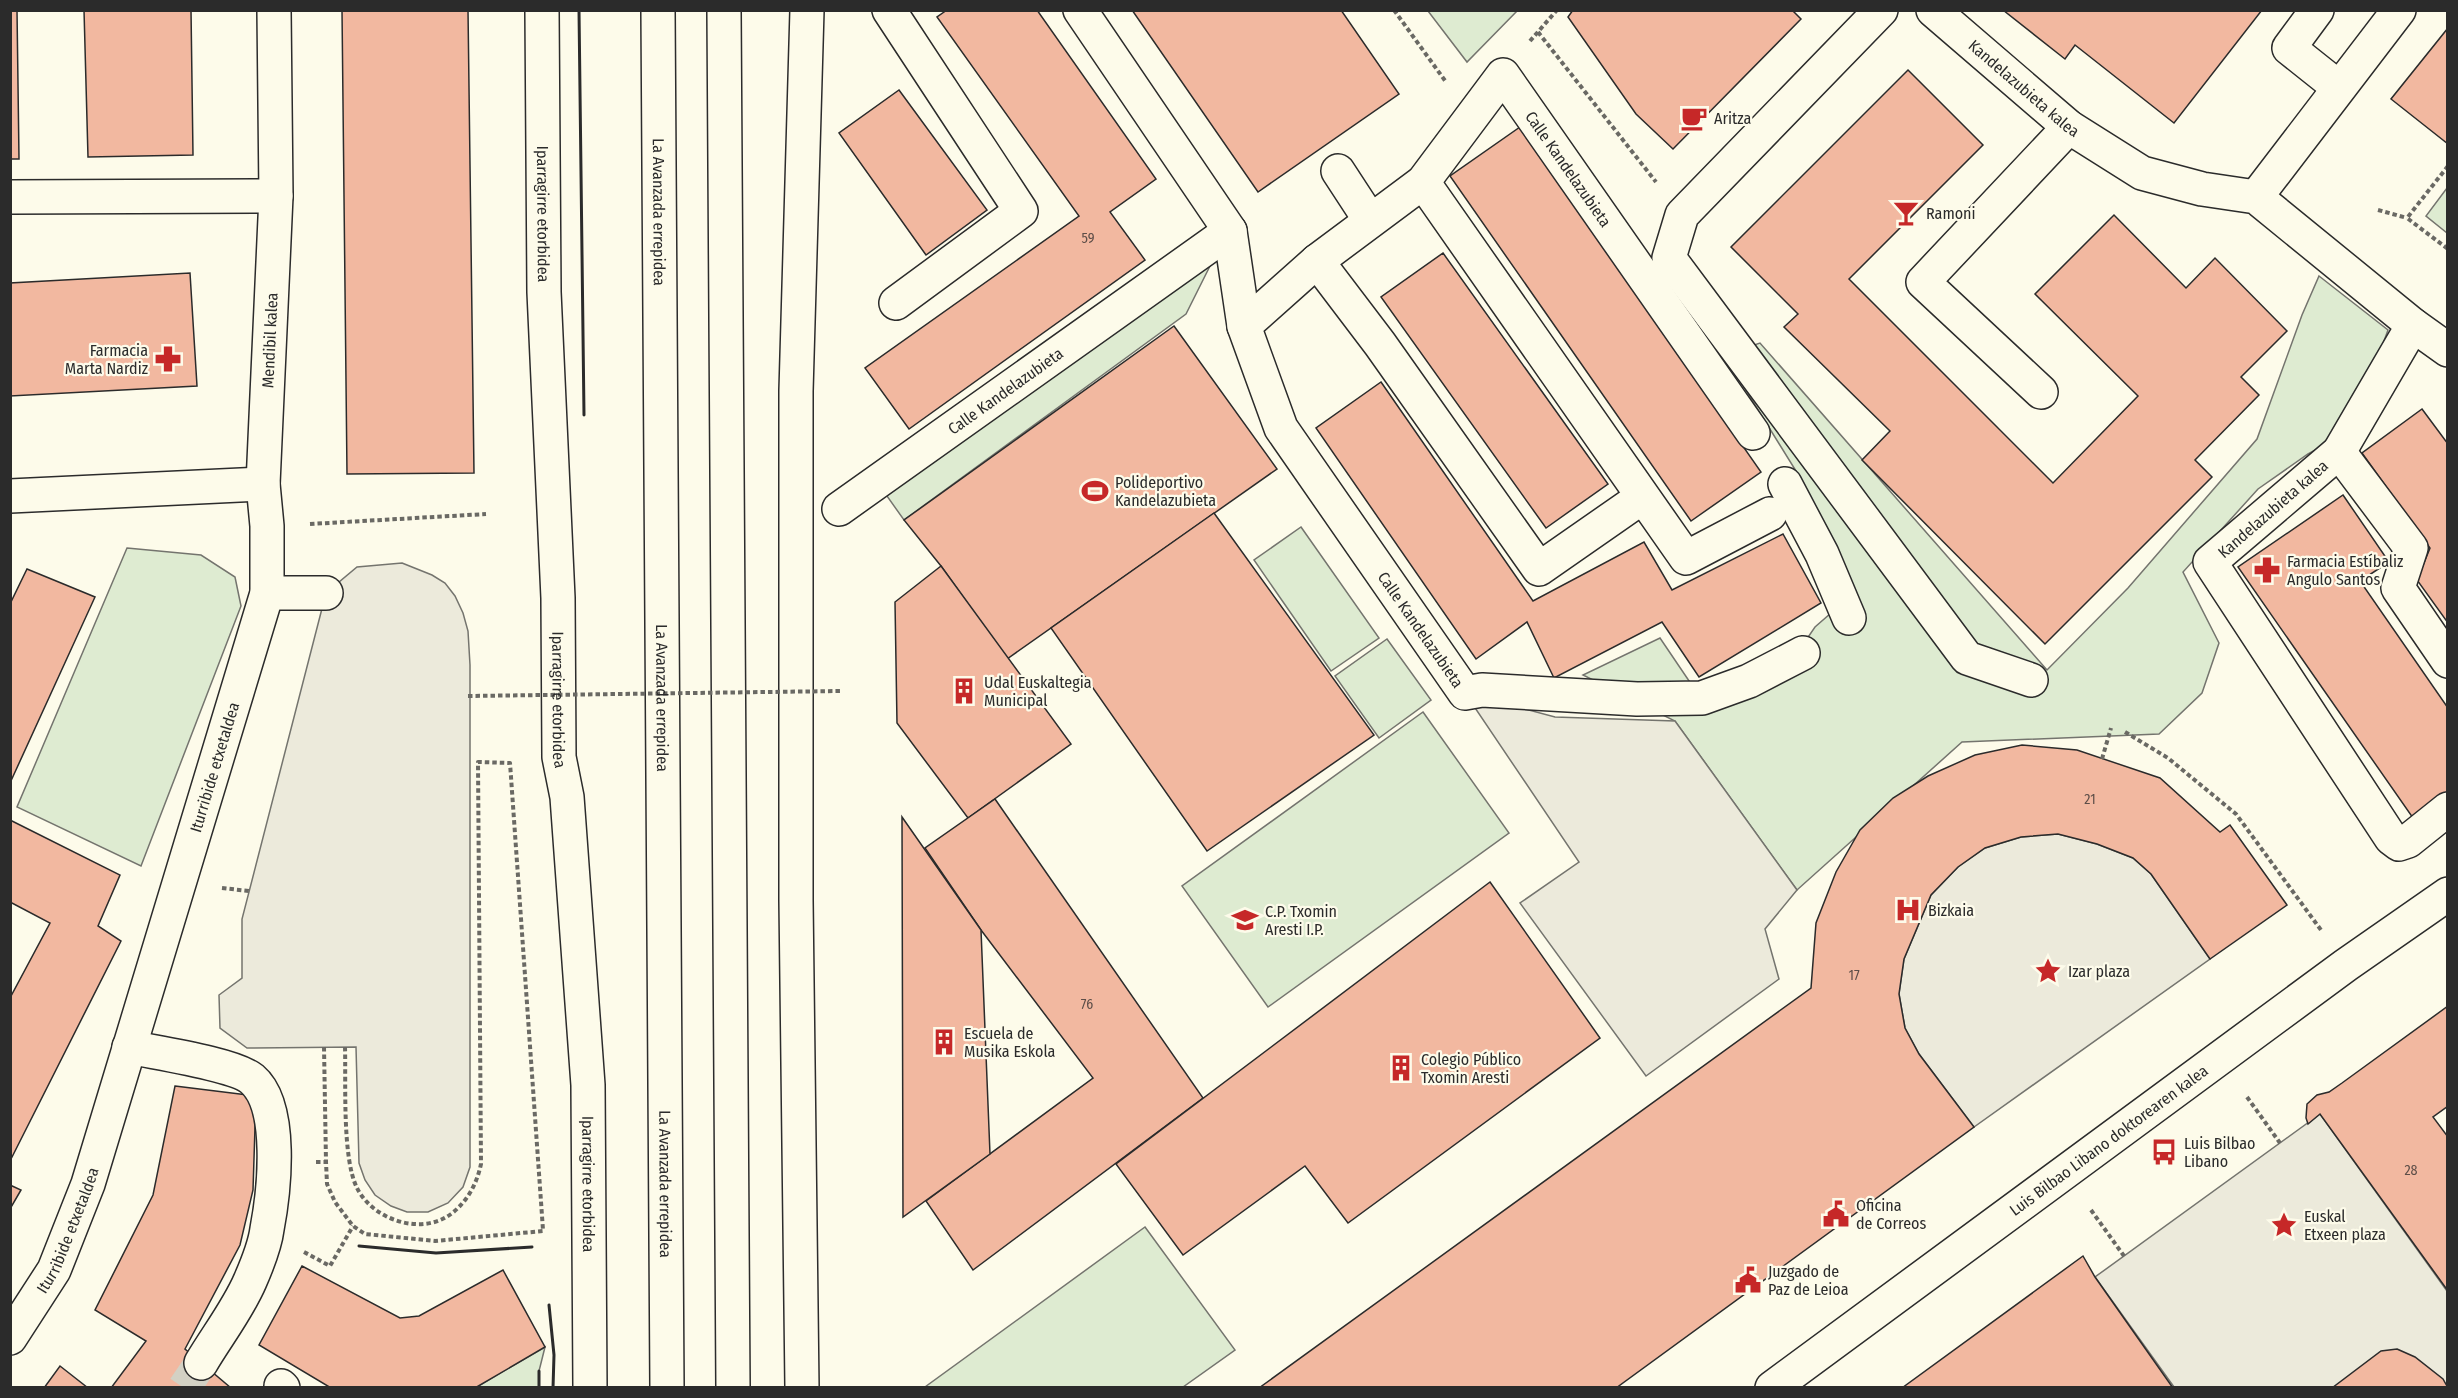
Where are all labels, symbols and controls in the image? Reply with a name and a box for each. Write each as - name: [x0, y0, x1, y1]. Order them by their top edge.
- street label: Kandelazubieta kalea: [1965, 36, 2083, 141]
- cafe icon: Aritza: [1679, 103, 1709, 133]
- street label: Calle Kandelazubieta: [1522, 107, 1616, 231]
- place label: Aritza: [1714, 109, 1751, 128]
- street label: La Avanzada errepidea: [649, 138, 669, 286]
- street label: Iparragirre etorbidea: [533, 146, 553, 282]
- bar icon: Ramoni: [1891, 198, 1921, 228]
- place label: Ramoni: [1926, 204, 1976, 223]
- house number: 59: [1081, 230, 1095, 247]
- street label: Mendibil kalea: [258, 292, 281, 388]
- place label: Farmacia Marta Nardiz: [65, 341, 148, 378]
- street label: Calle Kandelazubieta: [944, 343, 1067, 438]
- pharmacy icon: Farmacia Marta Nardiz: [153, 344, 183, 374]
- street label: Kandelazubieta kalea: [2214, 456, 2332, 562]
- place label: Polideportivo Kandelazubieta: [1115, 473, 1216, 510]
- sports icon: Polideportivo Kandelazubieta: [1080, 476, 1110, 506]
- place label: Farmacia Estíbaliz Angulo Santos: [2287, 552, 2403, 589]
- pharmacy icon: Farmacia Estíbaliz Angulo Santos: [2252, 555, 2282, 585]
- street label: Calle Kandelazubieta: [1374, 568, 1468, 691]
- street label: La Avanzada errepidea: [653, 624, 672, 772]
- street label: Iparragirre etorbidea: [549, 631, 570, 770]
- place label: Udal Euskaltegia Municipal: [984, 673, 1092, 710]
- building icon: Udal Euskaltegia Municipal: [949, 676, 979, 706]
- street label: Iturribide etxetaldea: [186, 700, 243, 834]
- house number: 21: [2084, 791, 2096, 808]
- hospital icon: Bizkaia: [1893, 895, 1923, 925]
- place label: Bizkaia: [1928, 901, 1974, 920]
- place label: C.P. Txomin Aresti I.P.: [1265, 902, 1337, 939]
- school or university icon: C.P. Txomin Aresti I.P.: [1230, 905, 1260, 935]
- place icon: Izar plaza: [2033, 956, 2063, 986]
- place label: Izar plaza: [2068, 962, 2130, 981]
- house number: 17: [1848, 967, 1860, 984]
- house number: 76: [1081, 996, 1093, 1013]
- place label: Escuela de Musika Eskola: [964, 1024, 1056, 1061]
- building icon: Escuela de Musika Eskola: [929, 1027, 959, 1057]
- place label: Colegio Público Txomin Aresti: [1421, 1050, 1521, 1087]
- building icon: Colegio Público Txomin Aresti: [1386, 1053, 1416, 1083]
- street label: Luis Bilbao Libano doktorearen kalea: [2005, 1061, 2212, 1219]
- street label: La Avanzada errepidea: [656, 1110, 676, 1258]
- street label: Iparragirre etorbidea: [579, 1116, 599, 1253]
- place label: Luis Bilbao Libano: [2184, 1134, 2255, 1171]
- bus stop icon: Luis Bilbao Libano: [2149, 1137, 2179, 1167]
- house number: 28: [2404, 1162, 2418, 1179]
- street label: Iturribide etxetaldea: [32, 1165, 102, 1297]
- place label: Oficina de Correos: [1856, 1196, 1927, 1233]
- public building icon: Oficina de Correos: [1821, 1199, 1851, 1229]
- place label: Euskal Etxeen plaza: [2304, 1207, 2386, 1244]
- place icon: Euskal Etxeen plaza: [2269, 1210, 2299, 1240]
- place label: Juzgado de Paz de Leioa: [1768, 1262, 1849, 1299]
- public building icon: Juzgado de Paz de Leioa: [1733, 1265, 1763, 1295]

